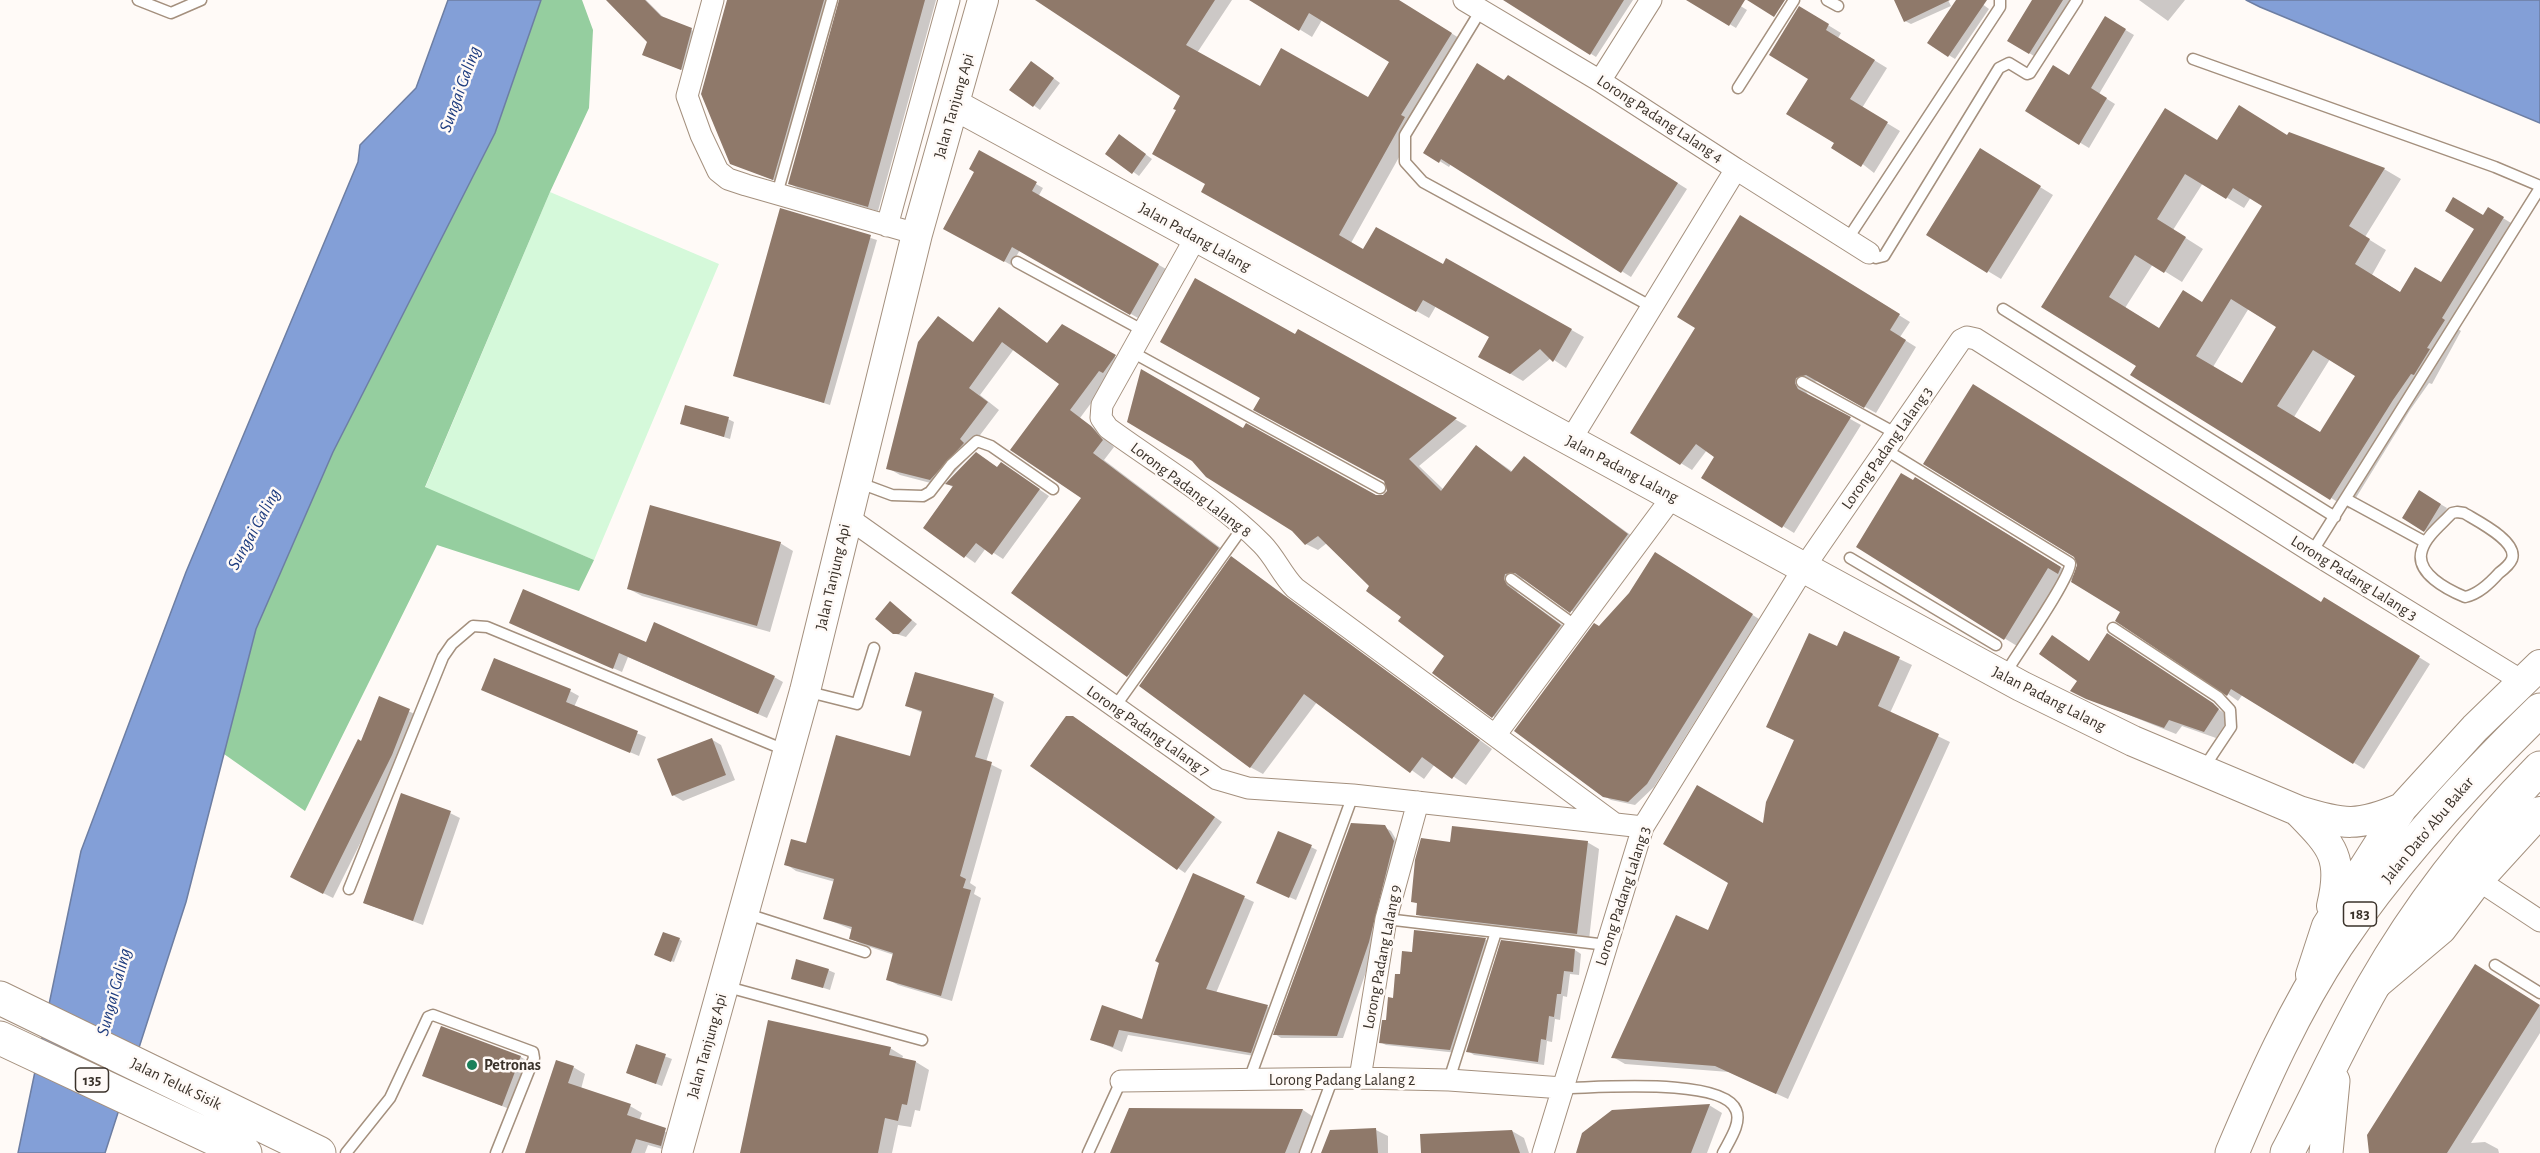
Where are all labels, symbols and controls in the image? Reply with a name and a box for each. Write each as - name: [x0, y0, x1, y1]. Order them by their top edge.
- water label: Sungai Galing: [434, 43, 486, 135]
- street label: Jalan Tanjung Api: [930, 51, 978, 161]
- street label: Lorong Padang Lalang 4: [1593, 71, 1727, 167]
- street label: Jalan Padang Lalang: [1136, 198, 1254, 276]
- street label: Lorong Padang Lalang 3: [1837, 383, 1937, 513]
- street label: Jalan Padang Lalang: [1562, 431, 1682, 507]
- street label: Lorong Padang Lalang 8: [1127, 438, 1255, 542]
- water label: Sungai Galing: [223, 484, 285, 574]
- street label: Jalan Tanjung Api: [811, 522, 855, 632]
- street label: Lorong Padang Lalang 3: [2287, 531, 2421, 625]
- street label: Jalan Padang Lalang: [1989, 662, 2109, 736]
- street label: Lorong Padang Lalang 7: [1083, 681, 1213, 781]
- street label: Jalan Dato' Abu Bakar: [2378, 773, 2478, 887]
- street label: Lorong Padang Lalang 3: [1591, 824, 1655, 968]
- street label: Lorong Padang Lalang 9: [1359, 883, 1405, 1031]
- road number: 183: [2344, 902, 2376, 926]
- water label: Sungai Galing: [92, 946, 136, 1038]
- street label: Jalan Tanjung Api: [683, 991, 731, 1101]
- street label: Jalan Teluk Sisik: [127, 1054, 225, 1114]
- place label: Petronas: [484, 1055, 541, 1075]
- marker: Petronas: [465, 1058, 479, 1072]
- road number: 135: [76, 1068, 109, 1092]
- street label: Lorong Padang Lalang 2: [1269, 1070, 1415, 1090]

